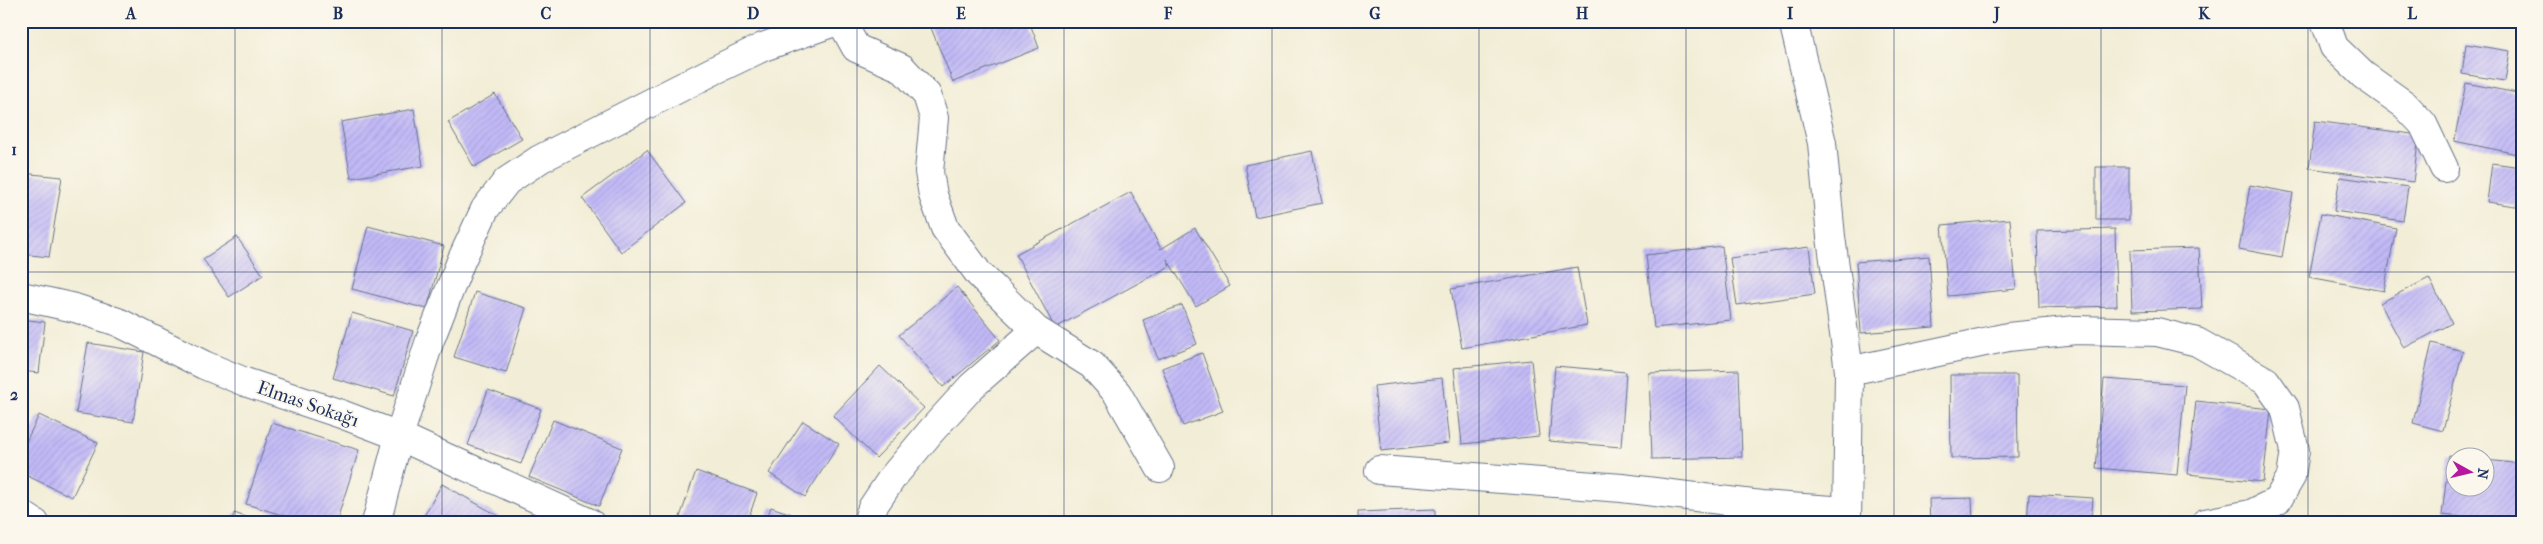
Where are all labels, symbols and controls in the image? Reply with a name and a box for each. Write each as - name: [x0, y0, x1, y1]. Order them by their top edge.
- text: A: [125, 4, 137, 23]
- text: B: [333, 4, 343, 23]
- text: C: [541, 4, 552, 23]
- text: D: [747, 4, 759, 23]
- text: E: [956, 4, 966, 23]
- text: F: [1163, 4, 1173, 23]
- text: G: [1369, 4, 1381, 23]
- text: H: [1576, 4, 1589, 23]
- text: I: [1787, 4, 1794, 23]
- text: J: [1992, 4, 2000, 24]
- text: K: [2198, 4, 2211, 23]
- text: L: [2407, 4, 2417, 23]
- text: 1: [11, 140, 17, 159]
- street label: Elmas Sokağı: [254, 376, 362, 432]
- text: 2: [10, 385, 18, 404]
- north arrow: [2446, 446, 2496, 496]
- text: N: [2473, 467, 2492, 481]

